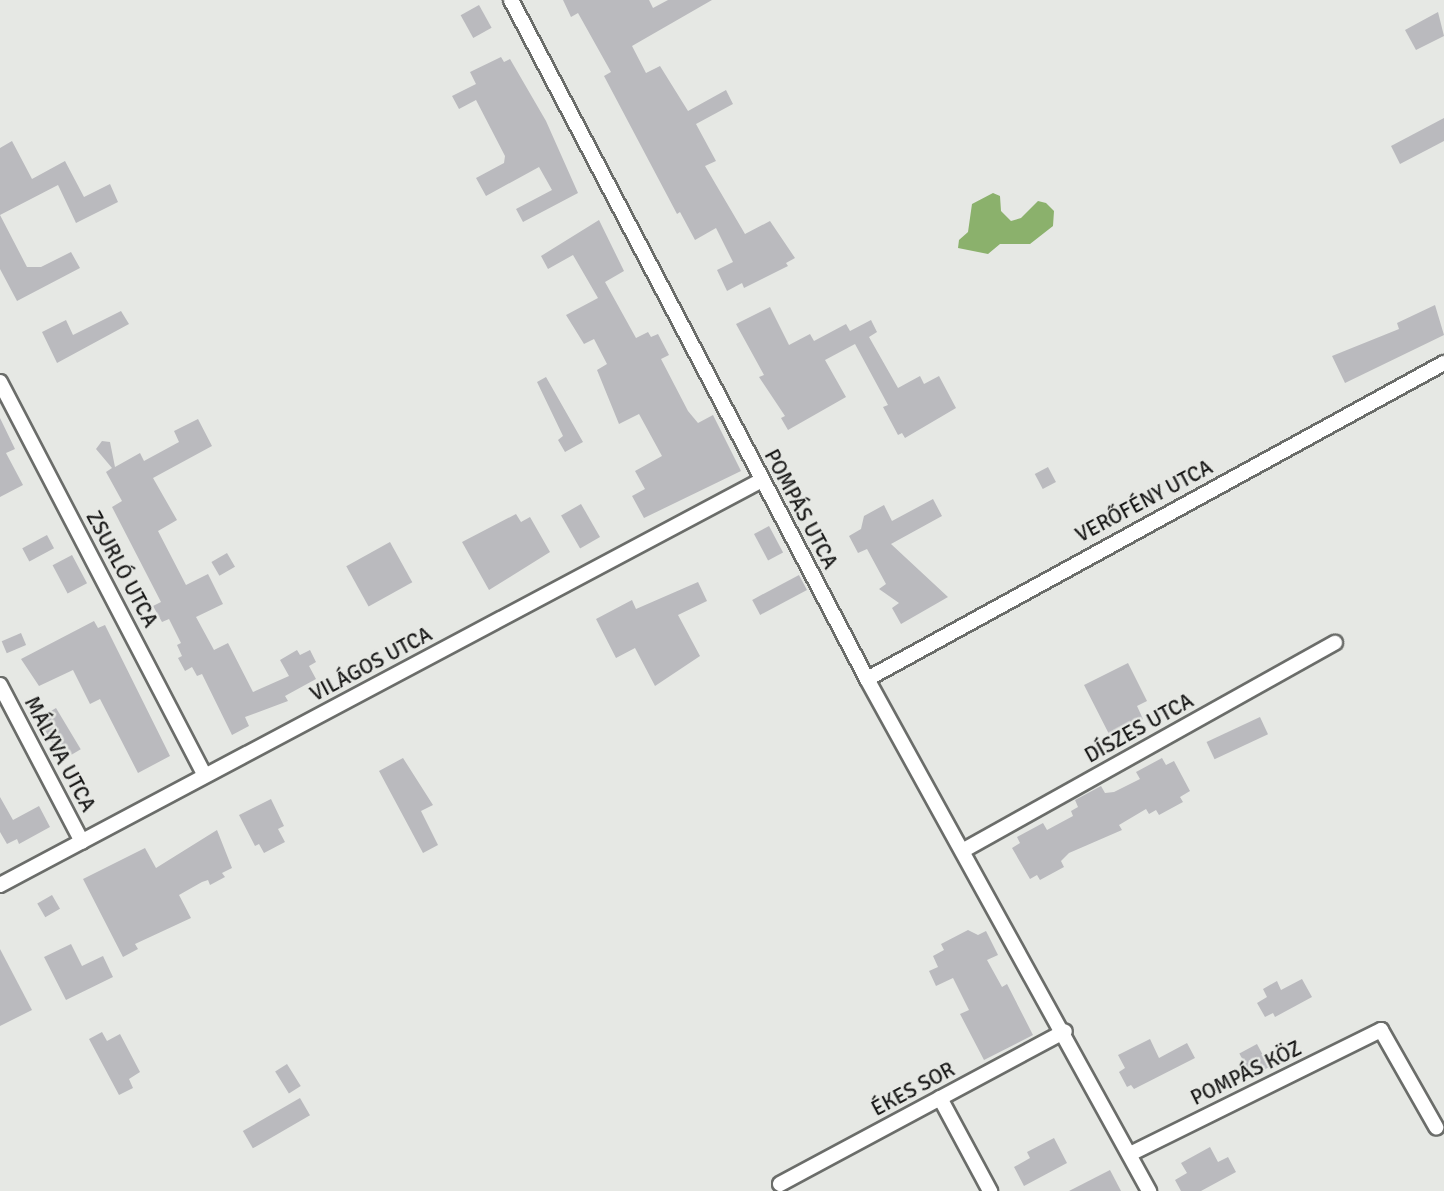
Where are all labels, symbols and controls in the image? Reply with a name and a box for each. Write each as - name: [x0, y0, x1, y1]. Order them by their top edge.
- street label: POMPÁS UTCA: [759, 445, 843, 573]
- street label: VERŐFÉNY UTCA: [1071, 454, 1217, 548]
- street label: ZSURLÓ UTCA: [81, 506, 163, 632]
- street label: VILÁGOS UTCA: [306, 621, 436, 707]
- street label: DÍSZES UTCA: [1080, 688, 1198, 768]
- street label: MÁLYVA UTCA: [19, 692, 101, 816]
- street label: POMPÁS KÖZ: [1187, 1035, 1305, 1111]
- street label: ÉKES SOR: [867, 1057, 959, 1121]

